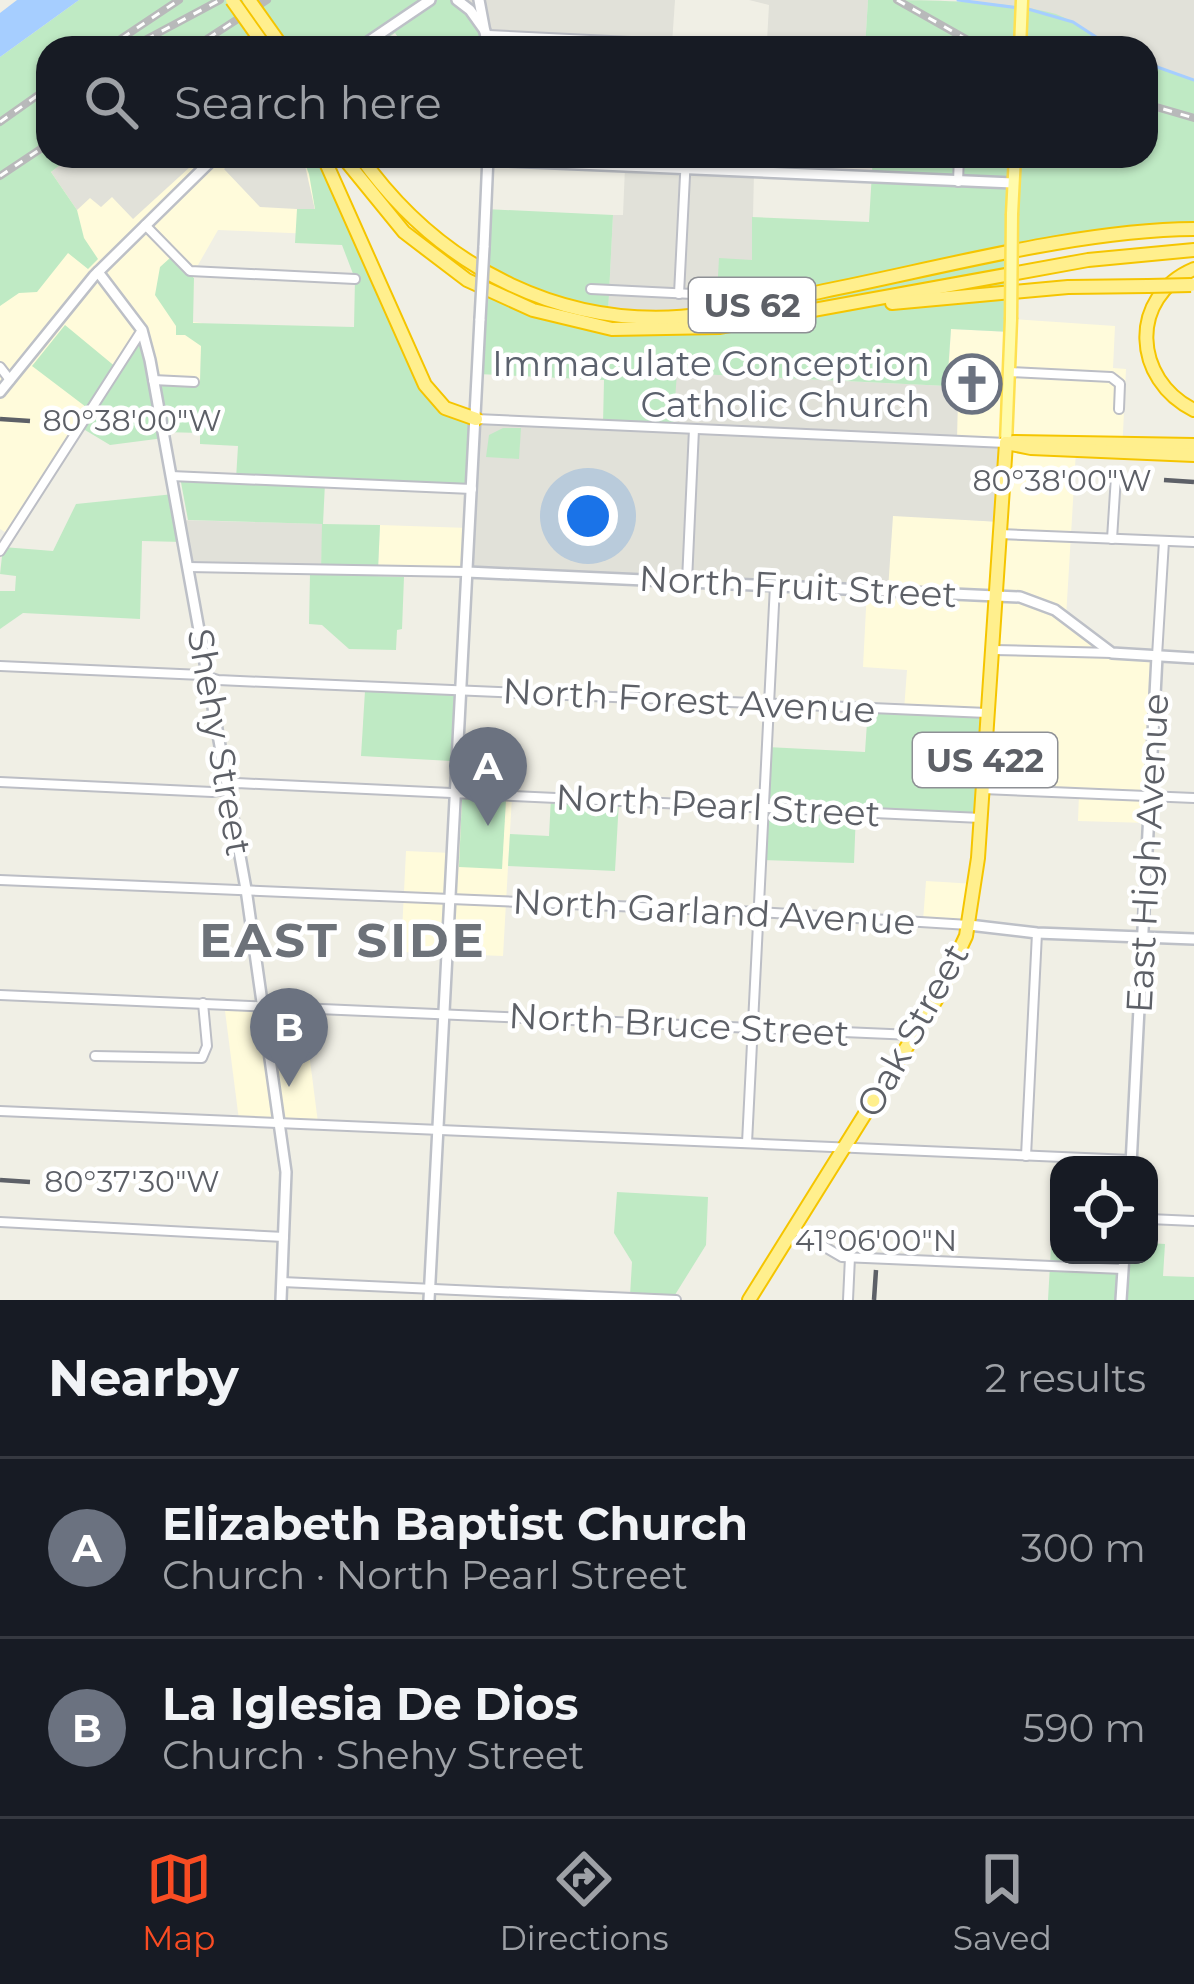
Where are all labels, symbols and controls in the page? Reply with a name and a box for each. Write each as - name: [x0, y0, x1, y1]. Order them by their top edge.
- search box: [36, 36, 1158, 168]
- icon: search: [78, 69, 144, 135]
- text: Search here: [174, 75, 442, 130]
- road number: US 62: [689, 278, 815, 332]
- place label: Immaculate Conception Catholic Church: [492, 341, 930, 426]
- church icon: Immaculate Conception Catholic Church: [941, 353, 1003, 415]
- text: 80°38'00"W: [42, 402, 222, 439]
- text: 80°38'00"W: [972, 462, 1152, 499]
- your location: [558, 486, 618, 546]
- street label: North Fruit Street: [638, 556, 958, 616]
- street label: Shehy Street: [178, 625, 262, 859]
- street label: North Forest Avenue: [502, 668, 876, 732]
- street label: East High Avenue: [1117, 692, 1177, 1014]
- pin: A: [449, 727, 527, 826]
- road number: US 422: [913, 733, 1057, 787]
- street label: North Pearl Street: [555, 775, 881, 835]
- street label: North Garland Avenue: [511, 878, 917, 944]
- district label: EAST SIDE: [199, 911, 487, 969]
- street label: Oak Street: [846, 936, 978, 1124]
- pin: B: [250, 988, 328, 1087]
- street label: North Bruce Street: [508, 993, 850, 1055]
- map controls: [1050, 1156, 1158, 1264]
- button: locate: [1050, 1156, 1158, 1264]
- text: 80°37'30"W: [44, 1163, 220, 1200]
- text: 41°06'00"N: [795, 1222, 957, 1259]
- text: Nearby: [48, 1347, 239, 1409]
- text: 2 results: [985, 1354, 1146, 1402]
- text: Elizabeth Baptist Church: [162, 1496, 748, 1551]
- text: A: [72, 1524, 102, 1572]
- text: 300 m: [1021, 1524, 1146, 1572]
- text: Church · North Pearl Street: [162, 1551, 688, 1599]
- text: La Iglesia De Dios: [162, 1676, 578, 1731]
- text: B: [72, 1704, 102, 1752]
- text: 590 m: [1023, 1704, 1146, 1752]
- text: Church · Shehy Street: [162, 1731, 584, 1779]
- tab: Map: [142, 1846, 215, 1958]
- tab: Directions: [500, 1846, 669, 1958]
- tab: Saved: [953, 1846, 1052, 1958]

